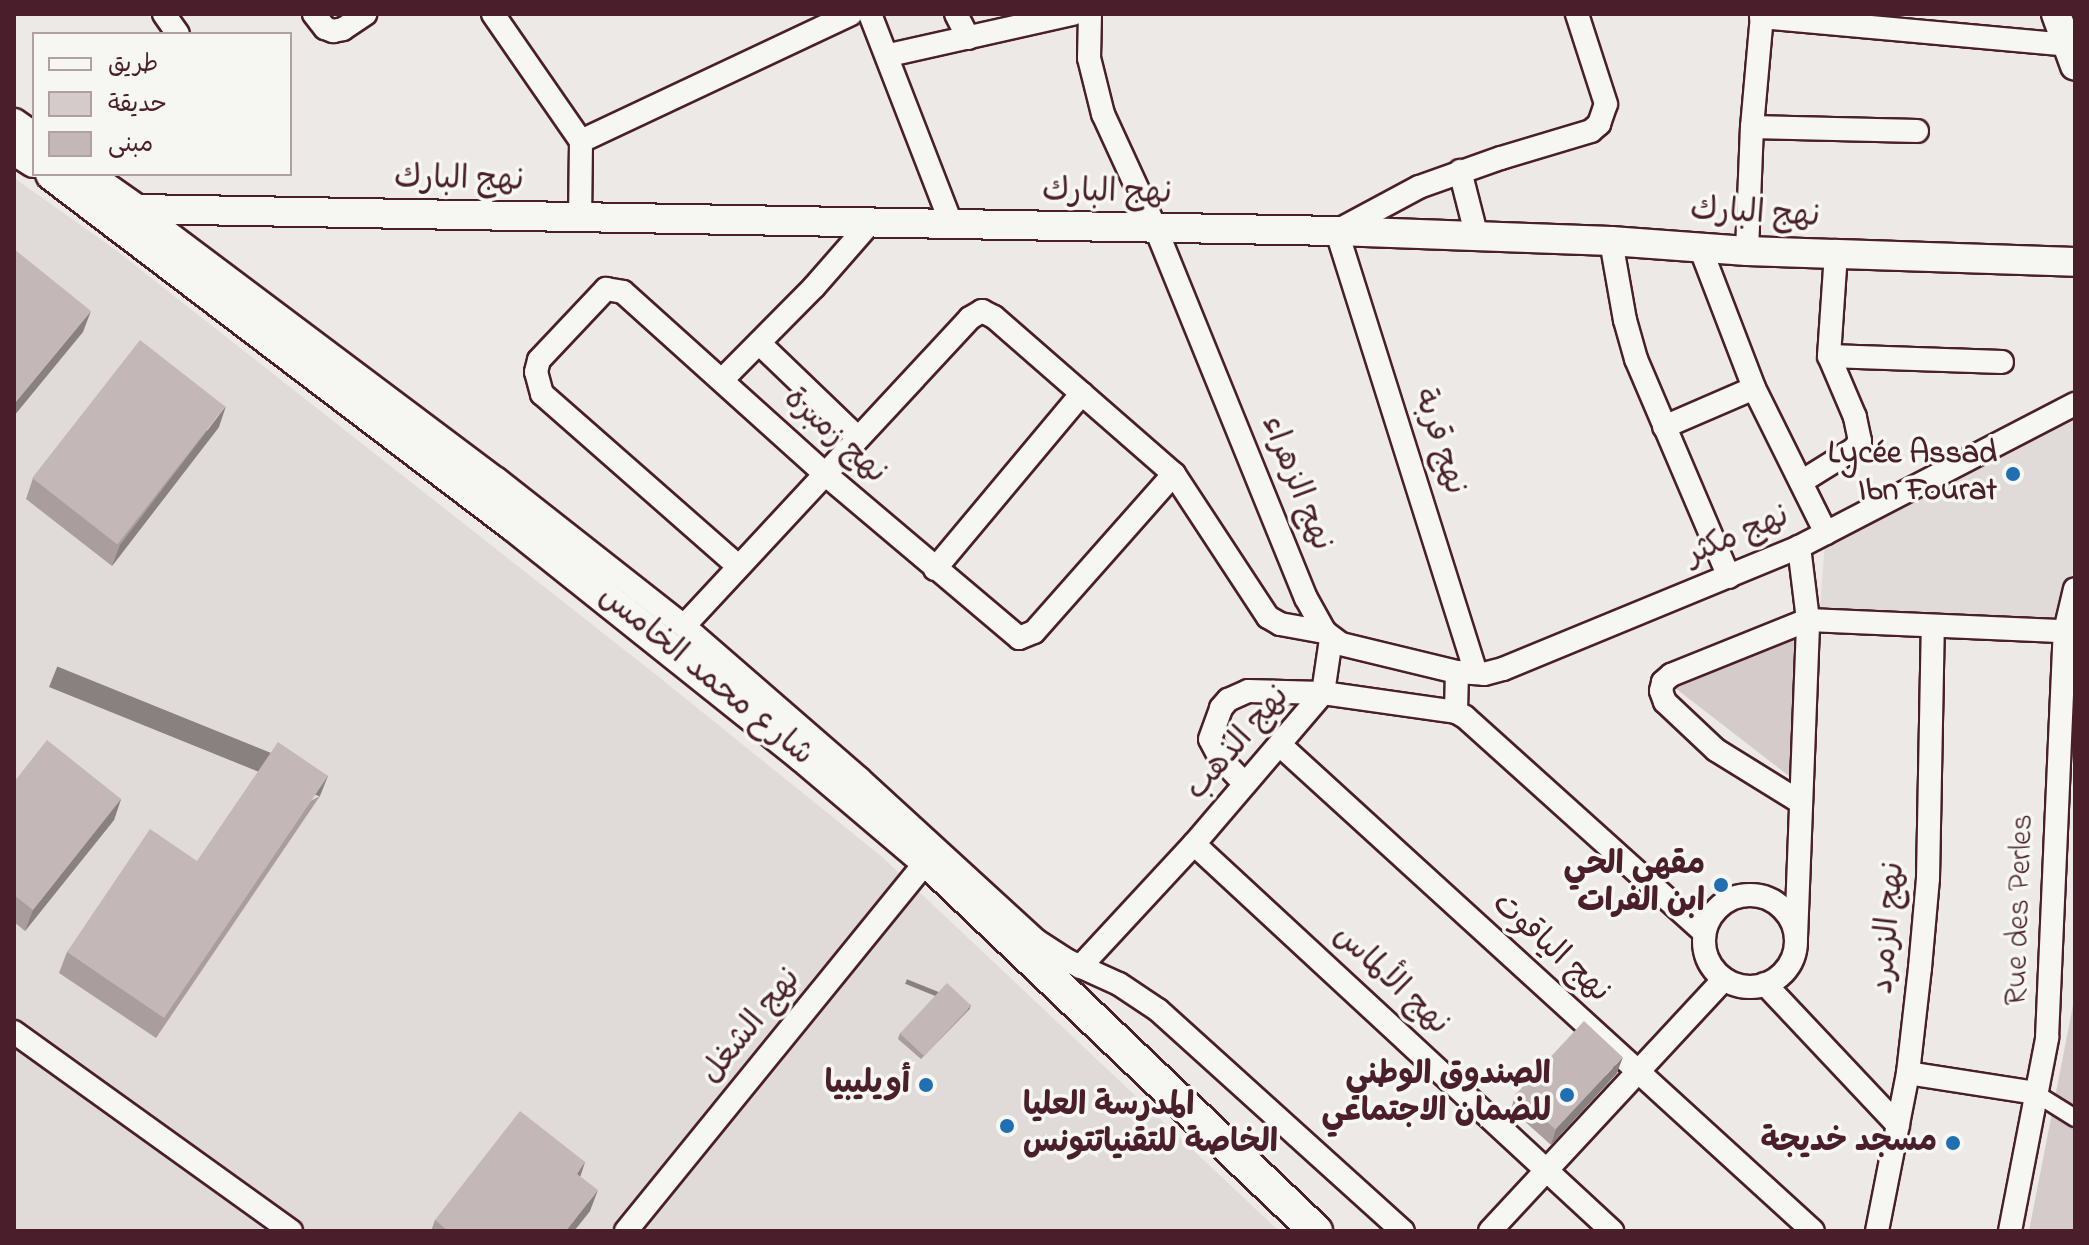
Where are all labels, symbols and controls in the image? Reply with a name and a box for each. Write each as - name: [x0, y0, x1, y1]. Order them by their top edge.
- legend: [32, 32, 292, 176]
- text: طريق: [108, 48, 158, 83]
- text: حديقة: [108, 88, 167, 123]
- text: مبنى: [108, 128, 153, 163]
- street label: نهج البارك: [394, 161, 524, 201]
- street label: نهج البارك: [1042, 174, 1172, 214]
- street label: نهج البارك: [1689, 192, 1821, 238]
- street label: نهج زمبرة: [775, 381, 893, 493]
- street label: نهج قربة: [1403, 384, 1473, 500]
- street label: نهج الزهراء: [1251, 411, 1339, 557]
- place label: Lycée Assad Ibn Fourat: [1828, 437, 1997, 512]
- marker: Lycée Assad Ibn Fourat: [2004, 465, 2022, 483]
- street label: نهج مكثر: [1680, 498, 1796, 576]
- street label: شارع محمد الخامس: [590, 579, 820, 775]
- street label: نهج الذهب: [1179, 679, 1299, 809]
- street label: Rue des Perles: [1998, 814, 2044, 1006]
- place label: مقهى الحي ابن الفرات: [1564, 848, 1705, 923]
- street label: نهج الزمرد: [1865, 860, 1915, 996]
- marker: مقهى الحي ابن الفرات: [1712, 876, 1730, 894]
- street label: نهج الياقوت: [1483, 886, 1617, 1012]
- street label: نهج الألماس: [1324, 918, 1456, 1044]
- street label: نهج الشغل: [694, 961, 810, 1093]
- place label: الصندوق الوطني للضمان الاجتماعي: [1322, 1058, 1551, 1133]
- place label: أويليبيا: [825, 1066, 910, 1104]
- marker: أويليبيا: [917, 1076, 935, 1094]
- marker: الصندوق الوطني للضمان الاجتماعي: [1558, 1086, 1576, 1104]
- place label: المدرسة العليا الخاصة للتقنياتتونس: [1023, 1089, 1278, 1164]
- marker: المدرسة العليا الخاصة للتقنياتتونس: [998, 1117, 1016, 1135]
- place label: مسجد خديجة: [1761, 1124, 1937, 1162]
- marker: مسجد خديجة: [1944, 1134, 1962, 1152]

